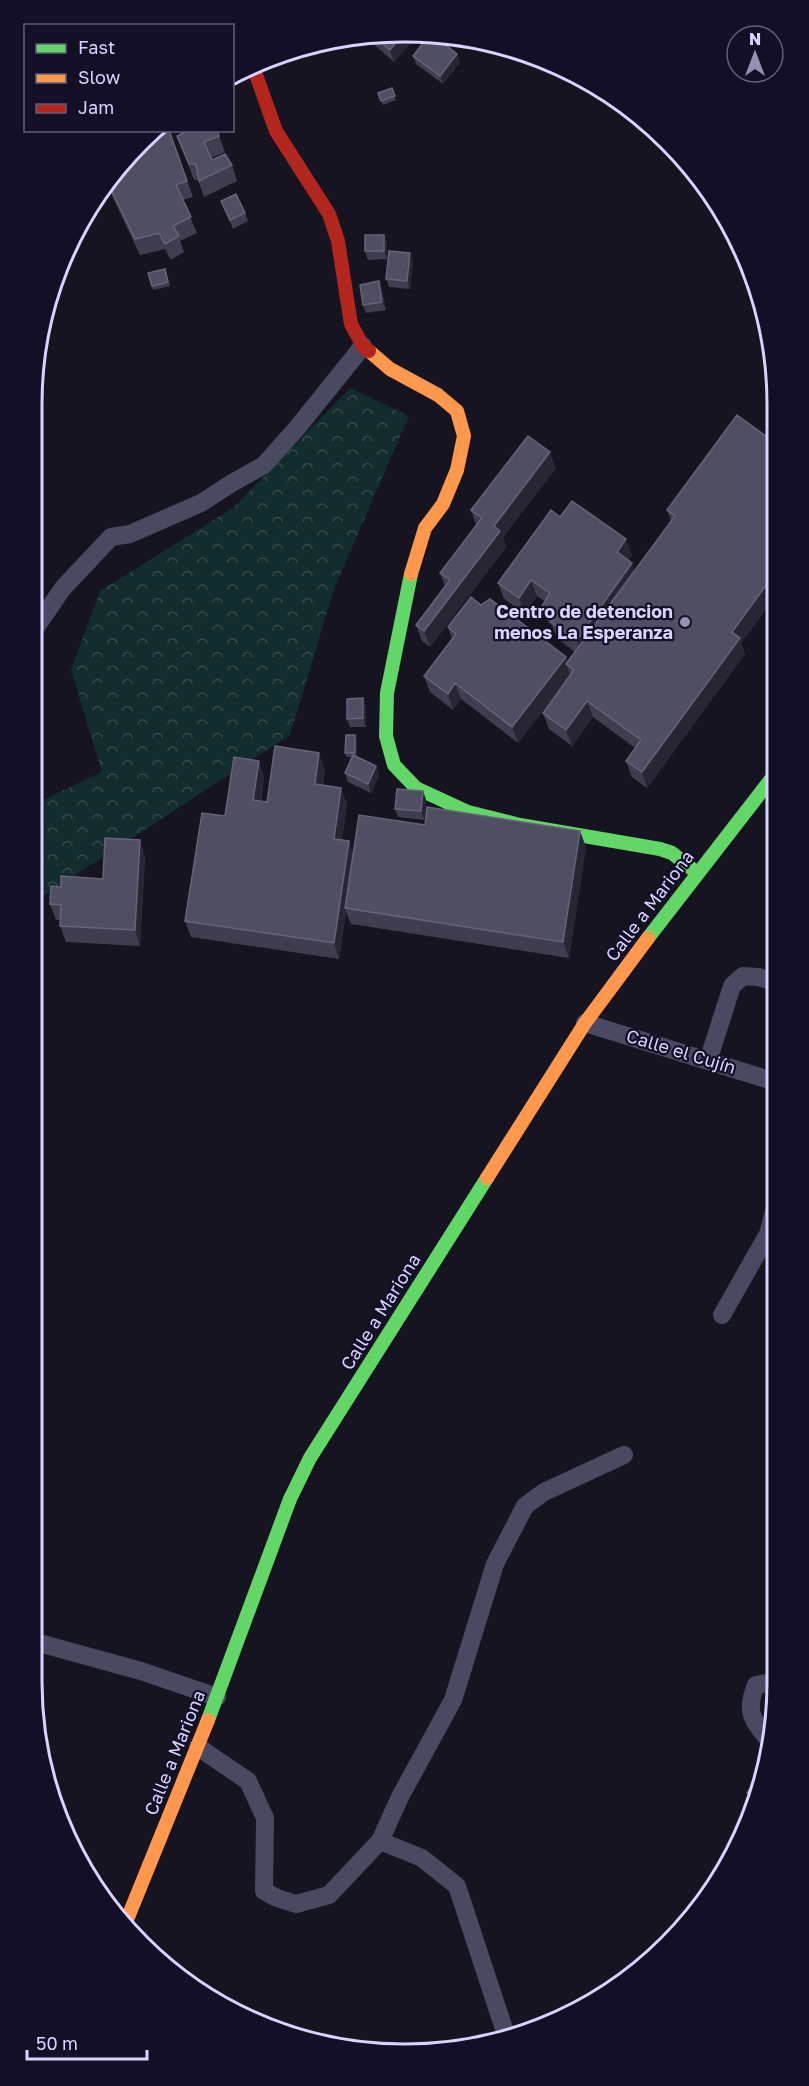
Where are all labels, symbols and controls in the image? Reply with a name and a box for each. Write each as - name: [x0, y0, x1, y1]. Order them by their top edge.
- legend: [24, 24, 234, 132]
- north arrow: [725, 24, 785, 84]
- text: N: [749, 29, 761, 49]
- text: Fast: [78, 36, 115, 58]
- text: Slow: [78, 66, 121, 88]
- text: Jam: [78, 96, 114, 118]
- place label: Centro de detencion menos La Esperanza: [494, 600, 673, 643]
- marker: Centro de detencion menos La Esperanza: [678, 615, 692, 629]
- street label: Calle a Mariona: [600, 846, 698, 965]
- street label: Calle el Cujín: [624, 1024, 739, 1078]
- street label: Calle a Mariona: [336, 1249, 425, 1374]
- street label: Calle a Mariona: [139, 1687, 209, 1818]
- scale bar: [27, 2023, 147, 2061]
- text: 50 m: [36, 2032, 78, 2054]

